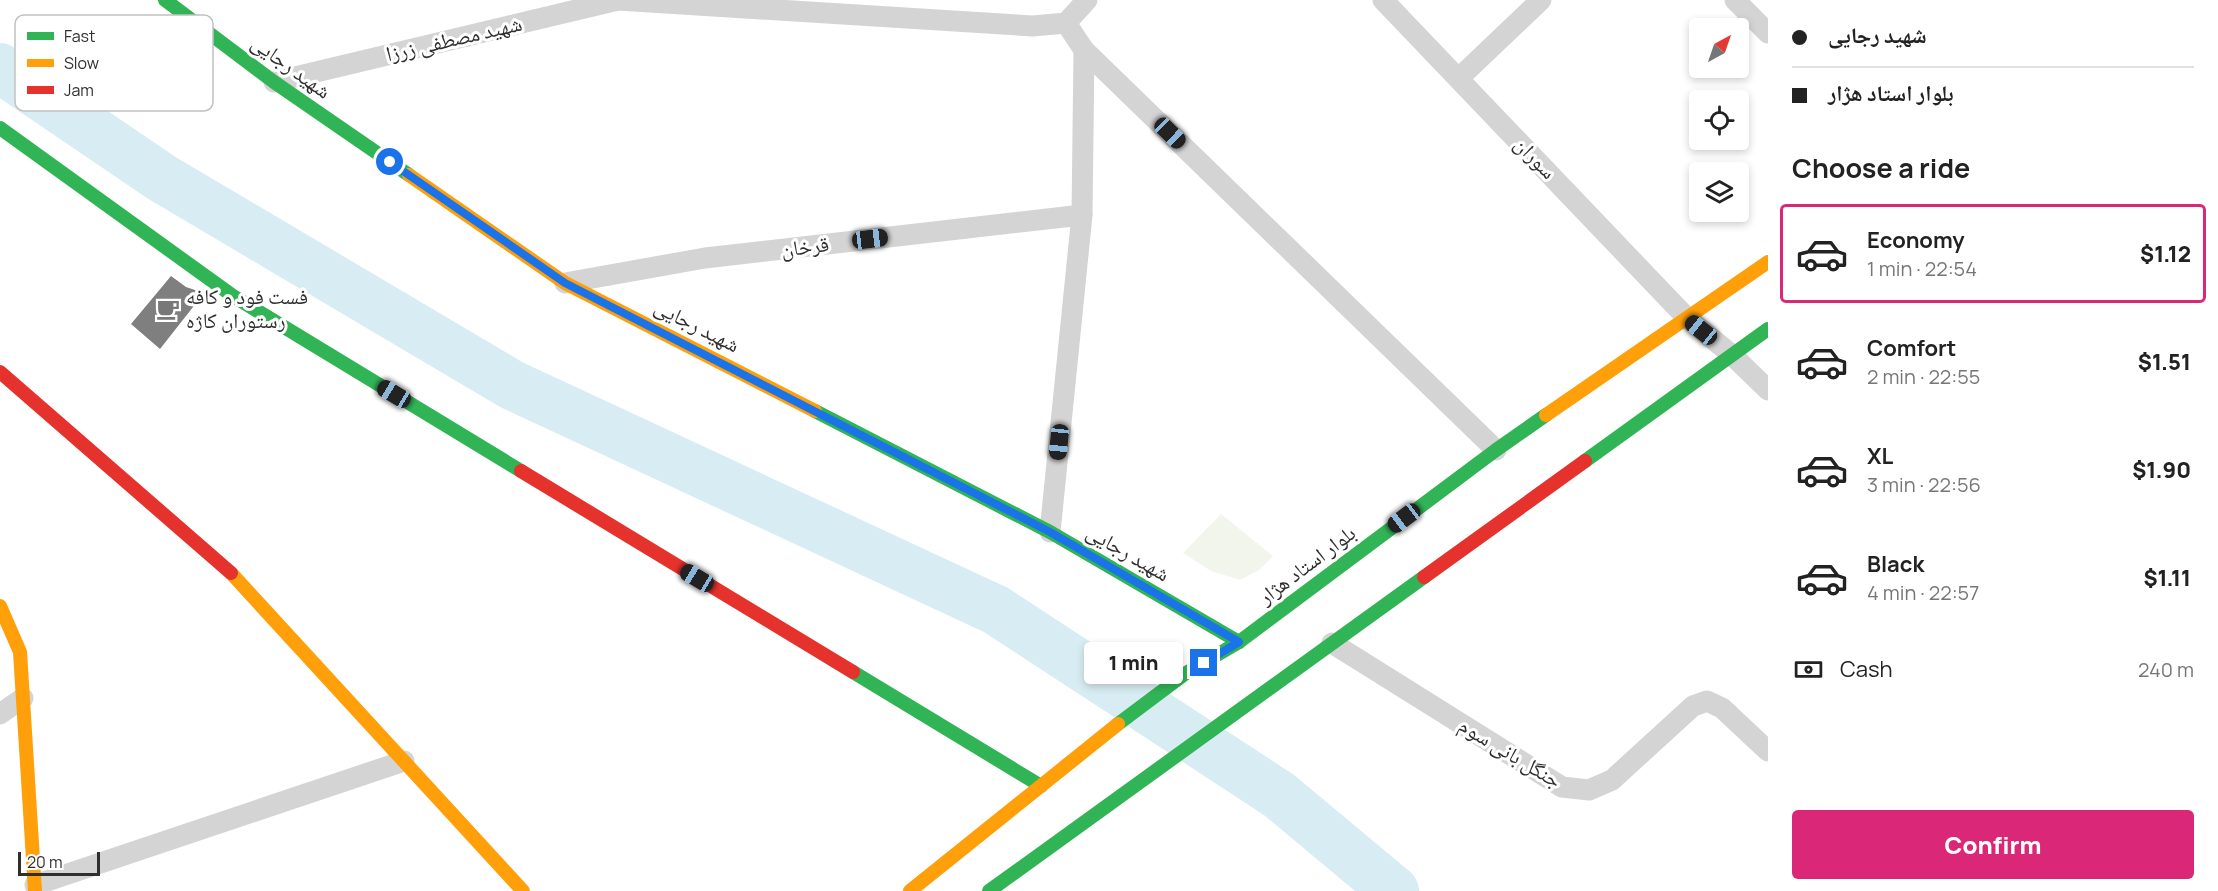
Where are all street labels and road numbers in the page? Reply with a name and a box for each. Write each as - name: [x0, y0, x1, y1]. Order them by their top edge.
- street label: شهید مصطفی زرزا: [383, 9, 525, 67]
- street label: شهید رجایی: [246, 28, 337, 105]
- street label: سوران: [1509, 130, 1563, 185]
- street label: قرخان: [779, 229, 831, 263]
- street label: شهید رجایی: [650, 292, 745, 358]
- street label: شهید رجایی: [1082, 517, 1175, 587]
- street label: بلوار استاد هژار: [1251, 518, 1361, 611]
- street label: جنگل بانی سوم: [1453, 710, 1567, 795]

